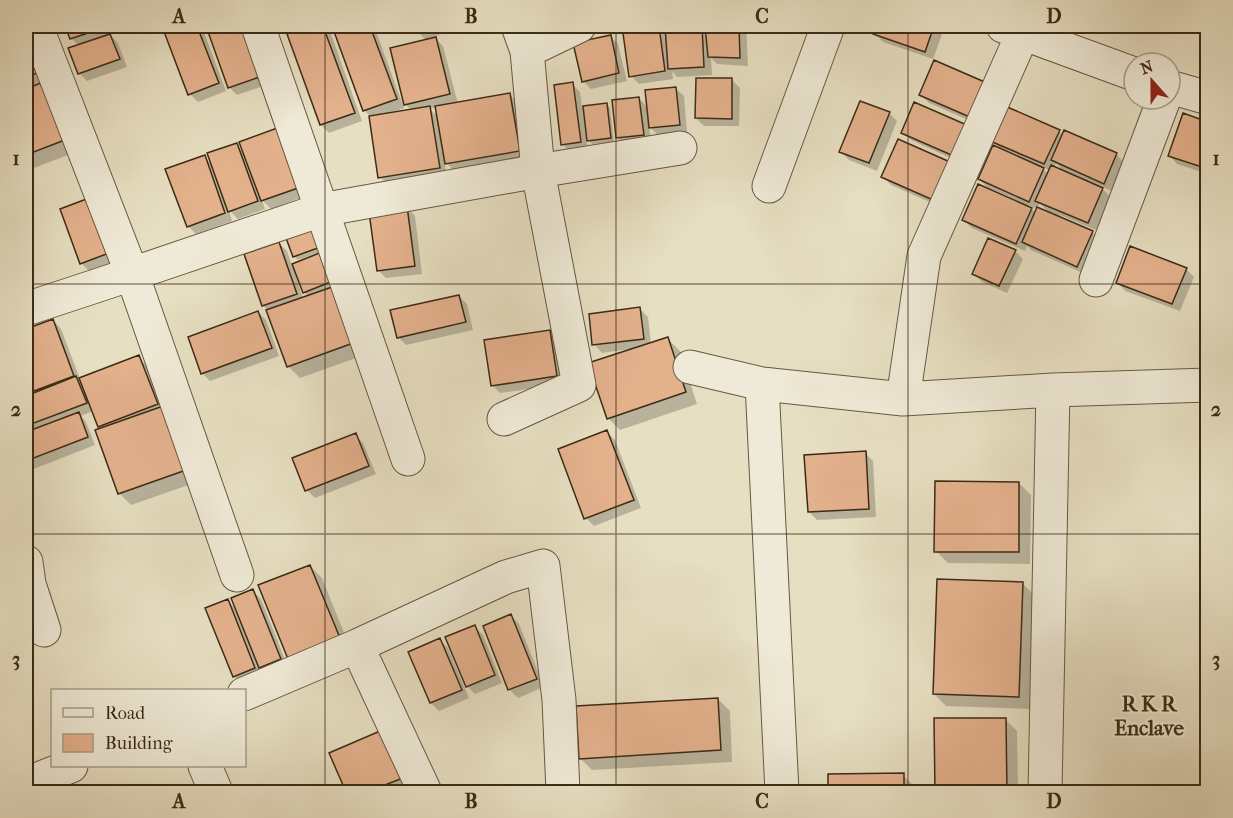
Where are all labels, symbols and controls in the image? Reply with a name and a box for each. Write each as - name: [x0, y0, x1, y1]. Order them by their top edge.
- text: A: [171, 5, 187, 28]
- text: B: [464, 5, 478, 28]
- text: C: [755, 5, 769, 28]
- text: D: [1046, 5, 1062, 28]
- north arrow: [1122, 51, 1182, 111]
- text: N: [1138, 56, 1157, 79]
- text: 1: [12, 147, 20, 170]
- text: 1: [1212, 147, 1220, 170]
- text: 2: [11, 398, 21, 421]
- text: 2: [1211, 398, 1221, 421]
- text: 3: [12, 648, 20, 671]
- text: 3: [1212, 648, 1220, 671]
- legend: [51, 689, 246, 767]
- district label: R K R Enclave: [1114, 692, 1184, 740]
- text: Road: [105, 703, 145, 724]
- text: Building: [105, 733, 173, 754]
- text: A: [171, 790, 187, 813]
- text: B: [464, 790, 478, 813]
- text: C: [755, 790, 769, 813]
- text: D: [1046, 790, 1062, 813]

